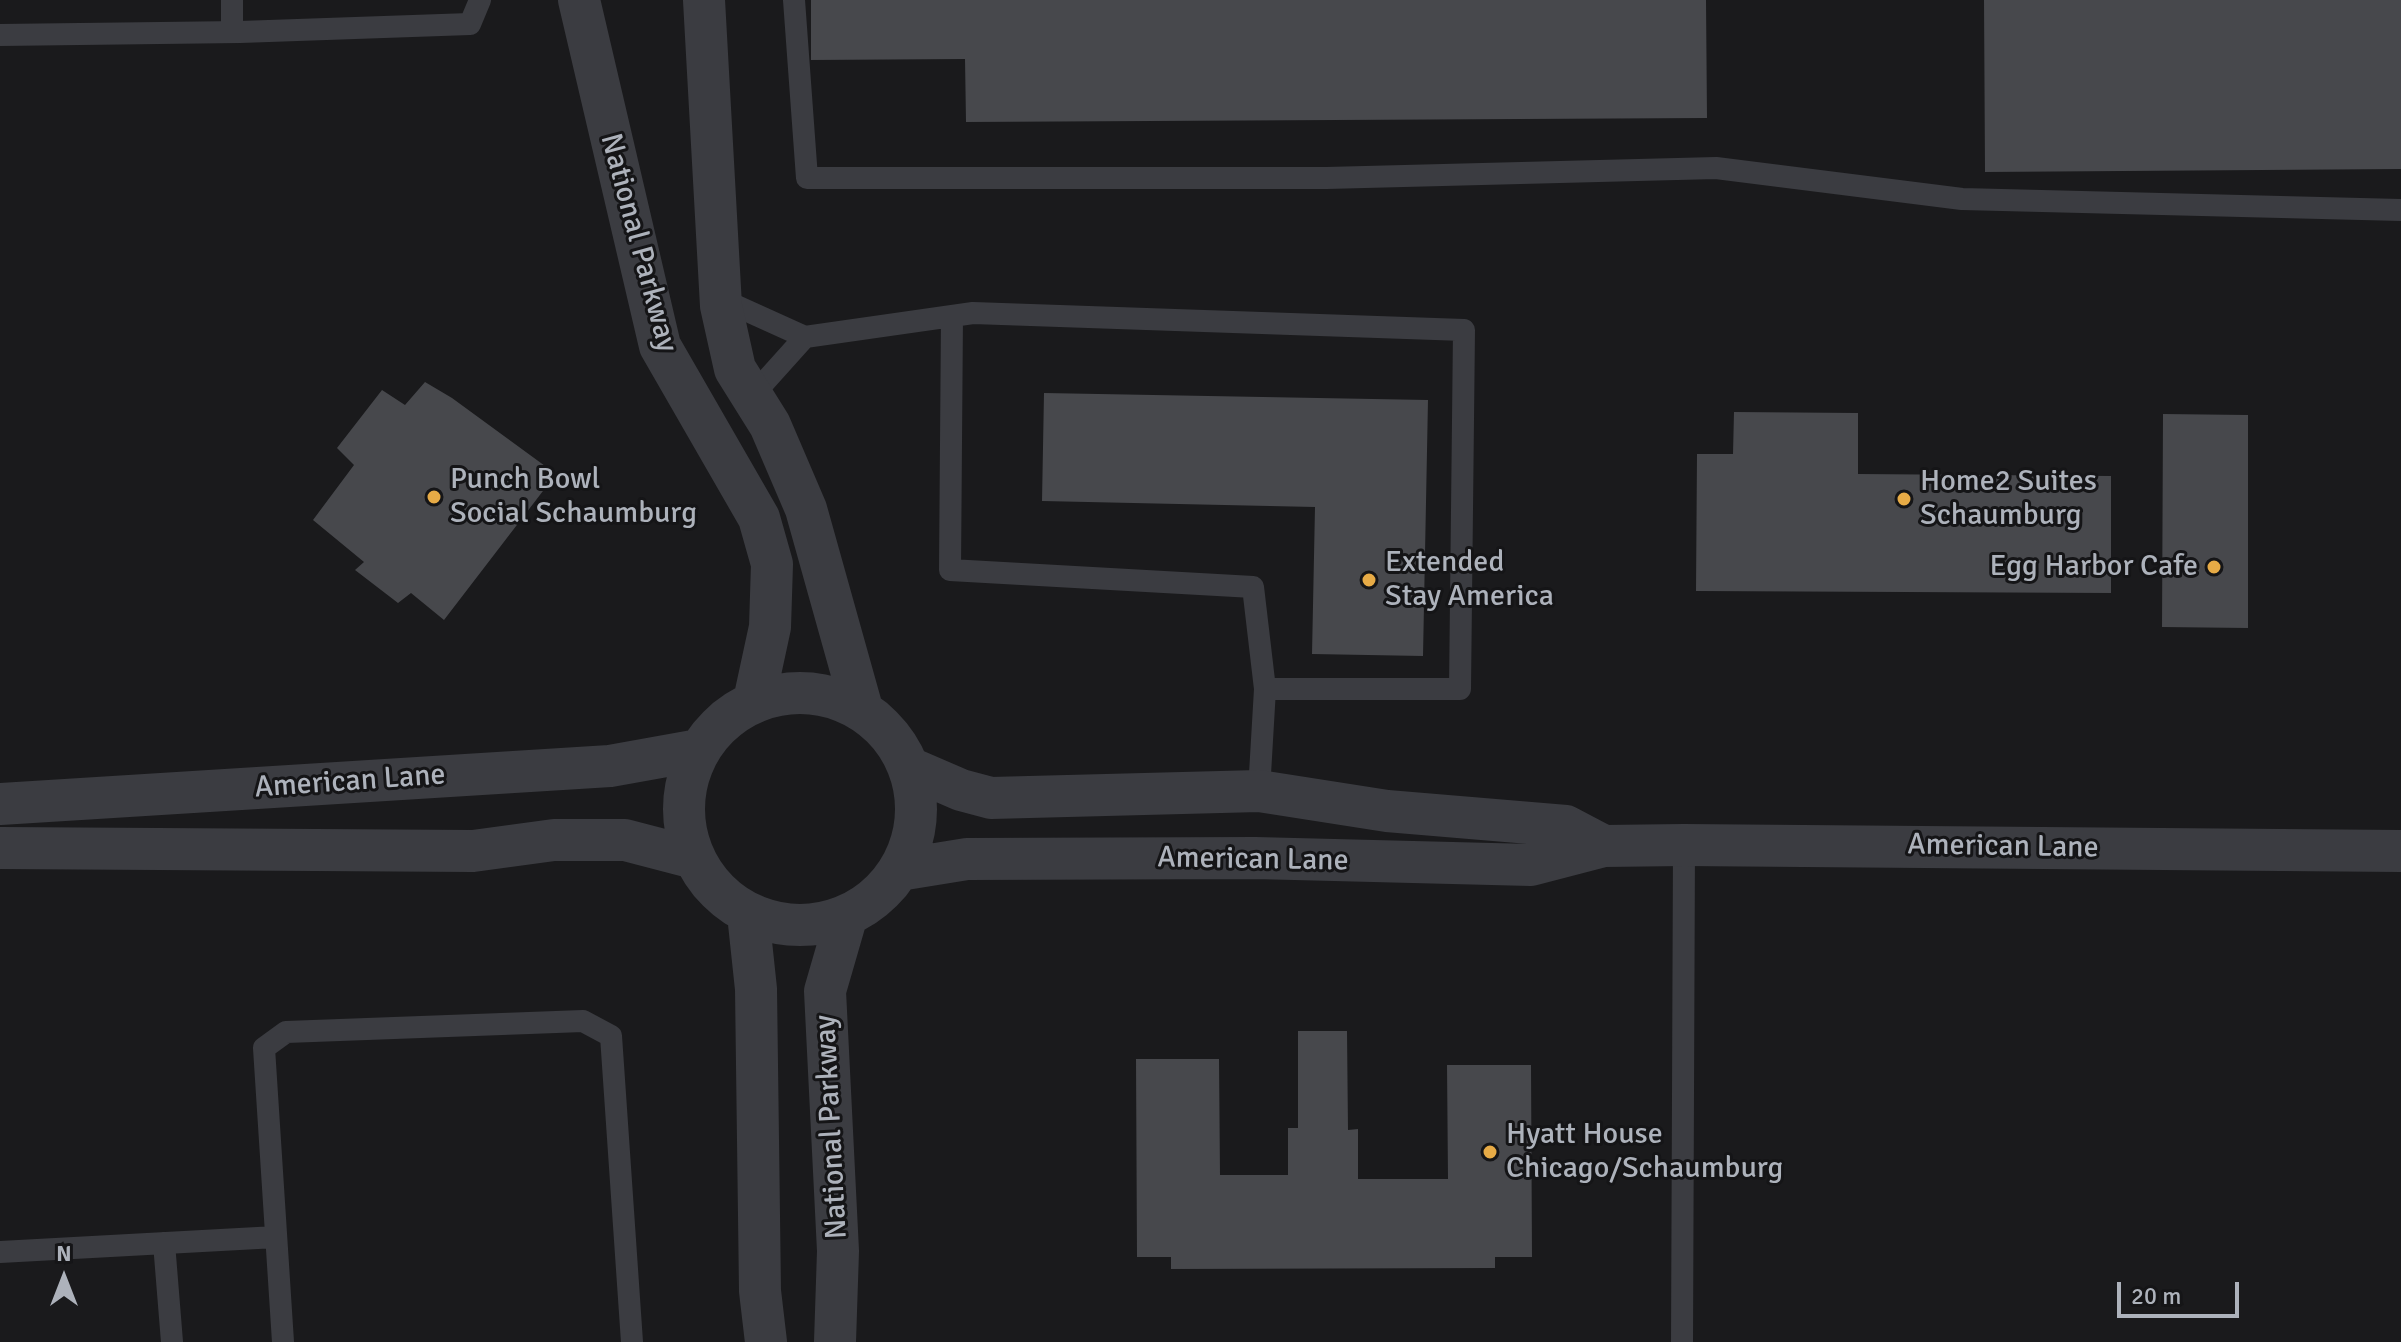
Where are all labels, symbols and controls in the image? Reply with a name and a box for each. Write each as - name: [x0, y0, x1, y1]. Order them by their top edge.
- street label: National Parkway: [592, 130, 684, 356]
- place label: Punch Bowl Social Schaumburg: [450, 462, 697, 532]
- place label: Home2 Suites Schaumburg: [1920, 464, 2097, 534]
- marker: Punch Bowl Social Schaumburg: [425, 488, 443, 506]
- marker: Home2 Suites Schaumburg: [1895, 490, 1913, 508]
- place label: Extended Stay America: [1385, 545, 1554, 616]
- place label: Egg Harbor Cafe: [1990, 549, 2198, 585]
- marker: Egg Harbor Cafe: [2205, 558, 2223, 576]
- marker: Extended Stay America: [1360, 571, 1378, 589]
- street label: American Lane: [253, 757, 447, 807]
- street label: American Lane: [1907, 827, 2099, 867]
- street label: American Lane: [1157, 840, 1349, 880]
- street label: National Parkway: [808, 1014, 856, 1240]
- place label: Hyatt House Chicago/Schaumburg: [1506, 1117, 1783, 1188]
- marker: Hyatt House Chicago/Schaumburg: [1481, 1143, 1499, 1161]
- north arrow: [24, 1238, 104, 1318]
- text: N: [56, 1240, 72, 1267]
- scale bar: [2121, 1266, 2243, 1316]
- text: 20 m: [2131, 1281, 2181, 1311]

